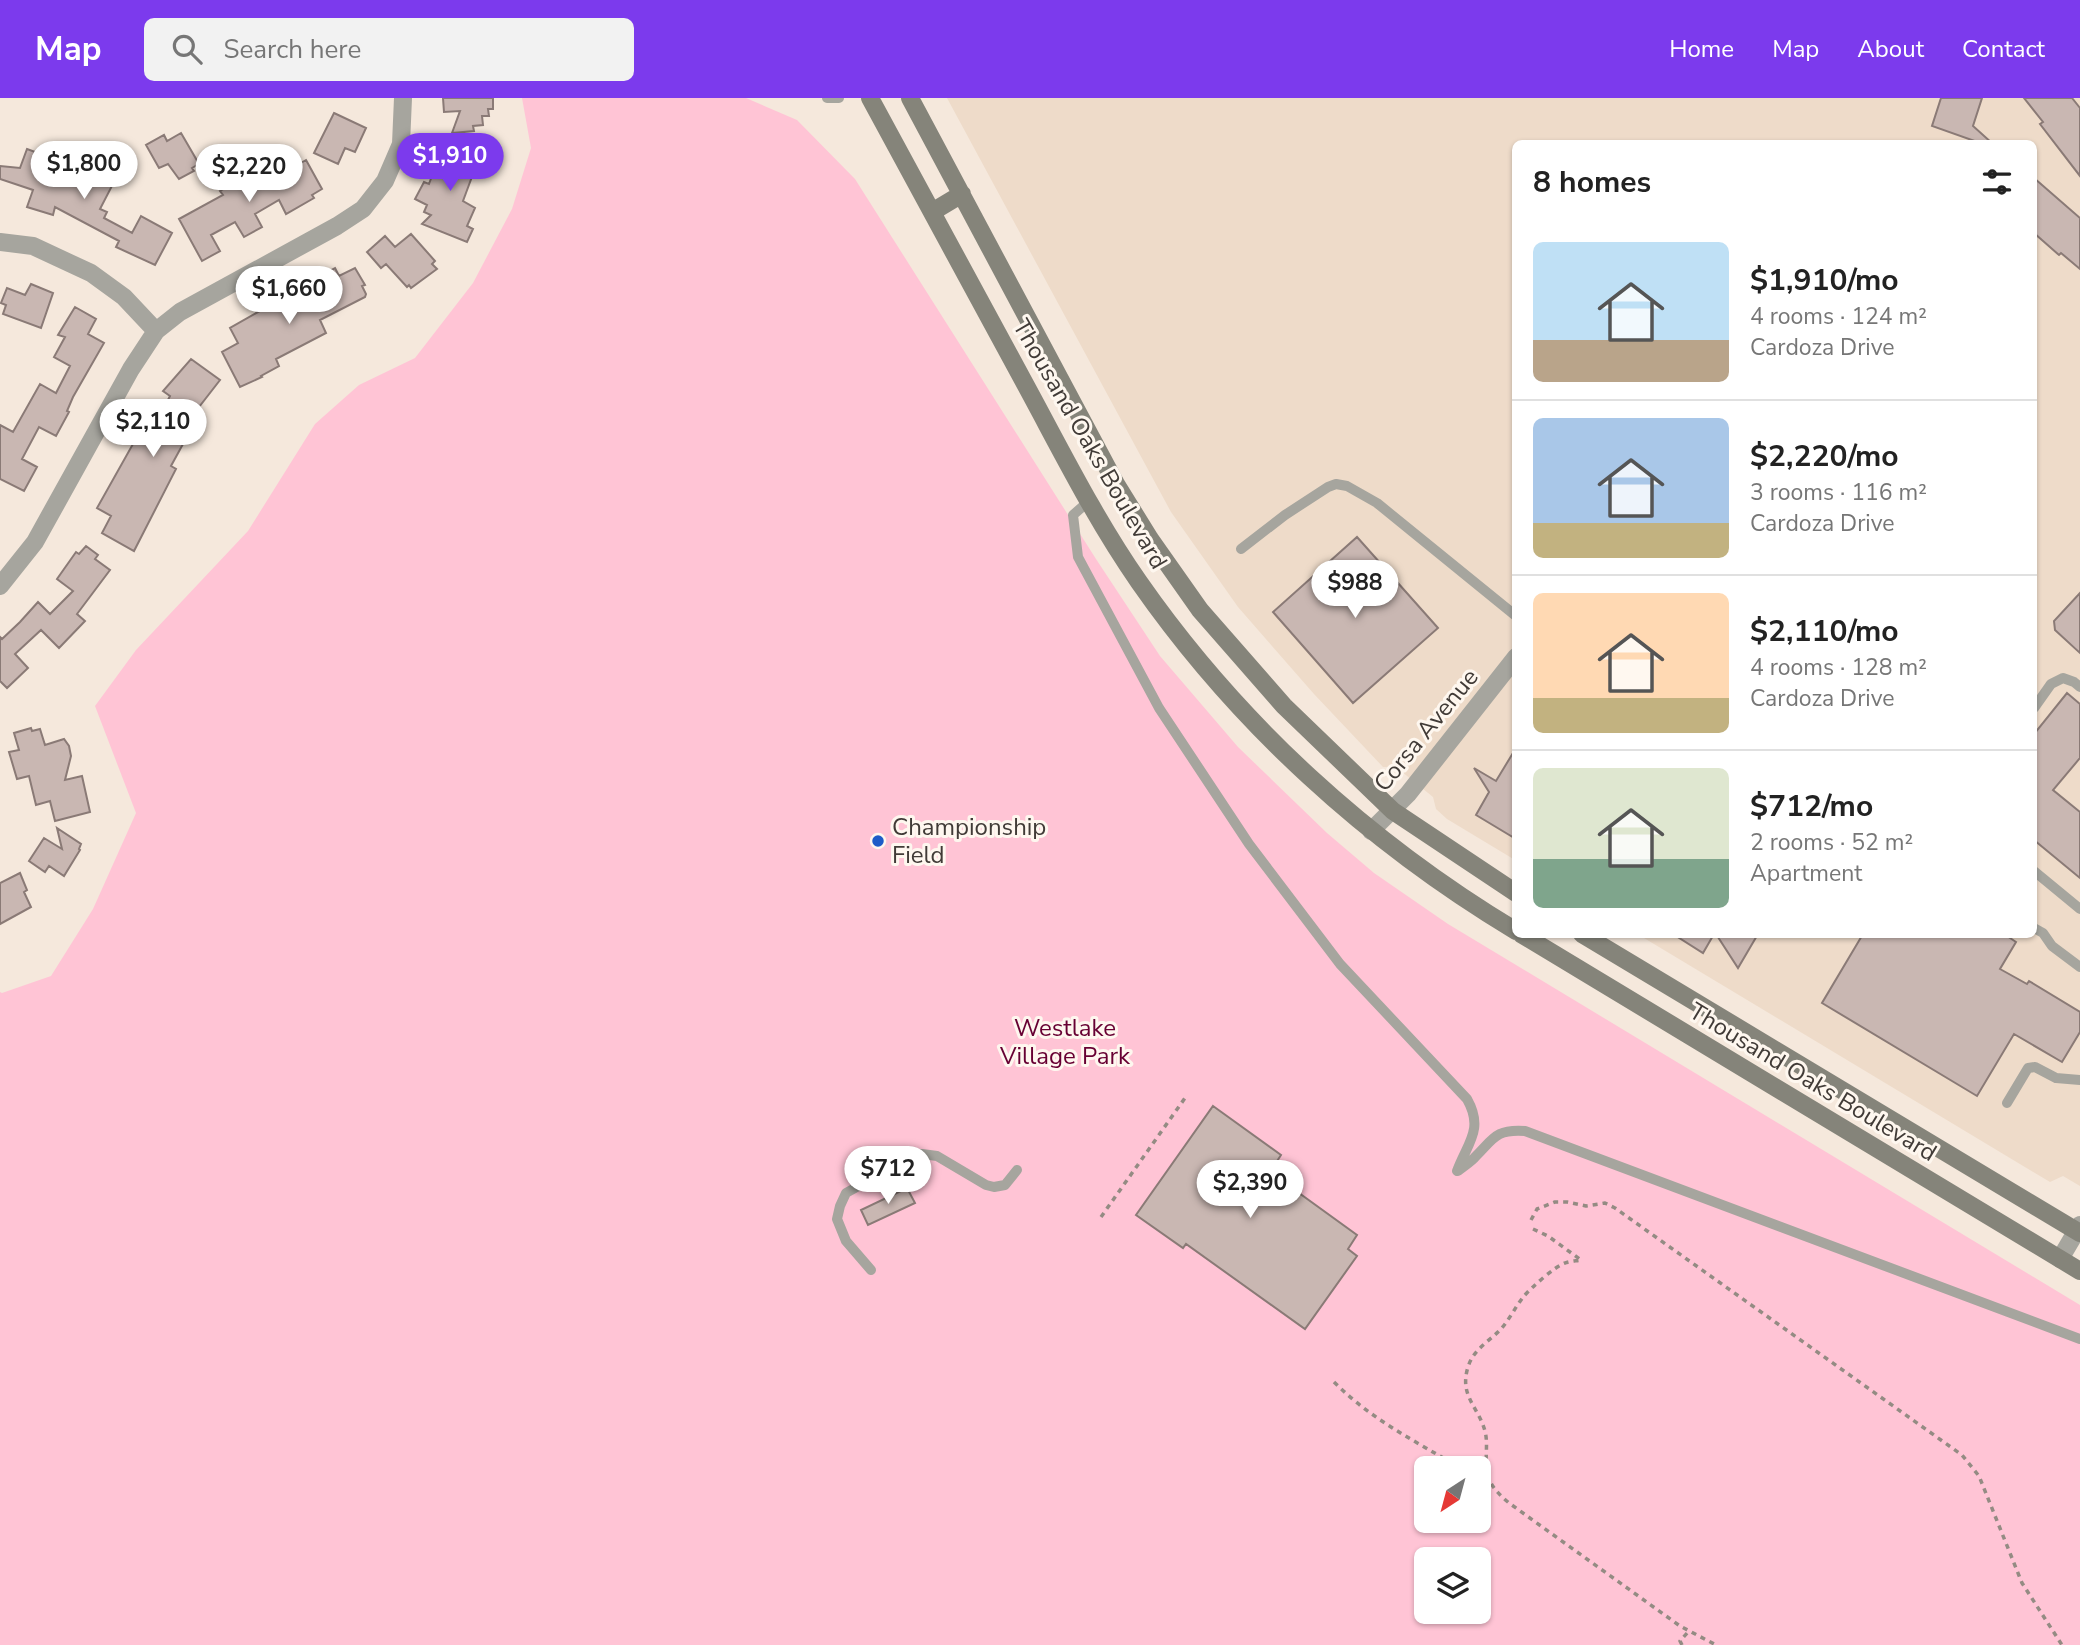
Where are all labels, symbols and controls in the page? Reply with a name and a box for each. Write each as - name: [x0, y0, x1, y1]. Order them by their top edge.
- search box: [144, 18, 634, 81]
- text: Map: [35, 27, 102, 72]
- icon: search: [168, 30, 206, 68]
- text: Search here: [224, 32, 361, 67]
- text: Home: [1669, 33, 1734, 65]
- text: Map: [1772, 33, 1819, 65]
- text: About: [1857, 33, 1924, 65]
- text: Contact: [1962, 33, 2045, 65]
- pin: $1,910: [393, 134, 507, 193]
- text: $1,910: [413, 140, 487, 171]
- pin: $1,800: [27, 141, 141, 201]
- pin: $2,220: [192, 144, 306, 204]
- text: $1,800: [47, 148, 121, 179]
- text: $2,220: [212, 151, 286, 182]
- text: 8 homes: [1533, 162, 1651, 203]
- icon: filters: [1978, 163, 2016, 201]
- text: $1,910/mo: [1750, 260, 1899, 301]
- pin: $1,660: [232, 266, 346, 326]
- icon: home: [1589, 270, 1673, 354]
- text: $1,660: [252, 273, 326, 304]
- text: 4 rooms · 124 m²: [1750, 301, 1927, 332]
- street label: Thousand Oaks Boulevard: [1005, 313, 1175, 575]
- text: Cardoza Drive: [1750, 332, 1895, 363]
- pin: $2,110: [96, 400, 210, 459]
- text: $2,110: [116, 406, 190, 437]
- text: $2,220/mo: [1750, 436, 1899, 477]
- icon: home: [1589, 446, 1673, 530]
- text: 3 rooms · 116 m²: [1750, 477, 1927, 508]
- text: Cardoza Drive: [1750, 508, 1895, 539]
- pin: $988: [1314, 560, 1396, 620]
- text: $988: [1327, 567, 1383, 598]
- text: $2,110/mo: [1750, 611, 1899, 652]
- icon: home: [1589, 621, 1673, 705]
- text: 4 rooms · 128 m²: [1750, 652, 1927, 683]
- street label: Corsa Avenue: [1367, 662, 1485, 798]
- text: Cardoza Drive: [1750, 683, 1895, 714]
- text: $712/mo: [1750, 786, 1873, 827]
- icon: home: [1589, 796, 1673, 880]
- place label: Championship Field: [892, 811, 1046, 871]
- text: 2 rooms · 52 m²: [1750, 827, 1913, 858]
- marker: Championship Field: [870, 833, 886, 849]
- text: Apartment: [1750, 858, 1862, 889]
- street label: Thousand Oaks Boulevard: [1683, 995, 1943, 1169]
- park label: Westlake Village Park: [999, 1012, 1131, 1072]
- pin: $712: [847, 1146, 929, 1206]
- text: $712: [860, 1153, 916, 1184]
- pin: $2,390: [1193, 1160, 1307, 1220]
- text: $2,390: [1213, 1167, 1287, 1198]
- north arrow: [1414, 1456, 1491, 1533]
- map controls: [1414, 1456, 1491, 1624]
- button: layers: [1414, 1547, 1491, 1624]

